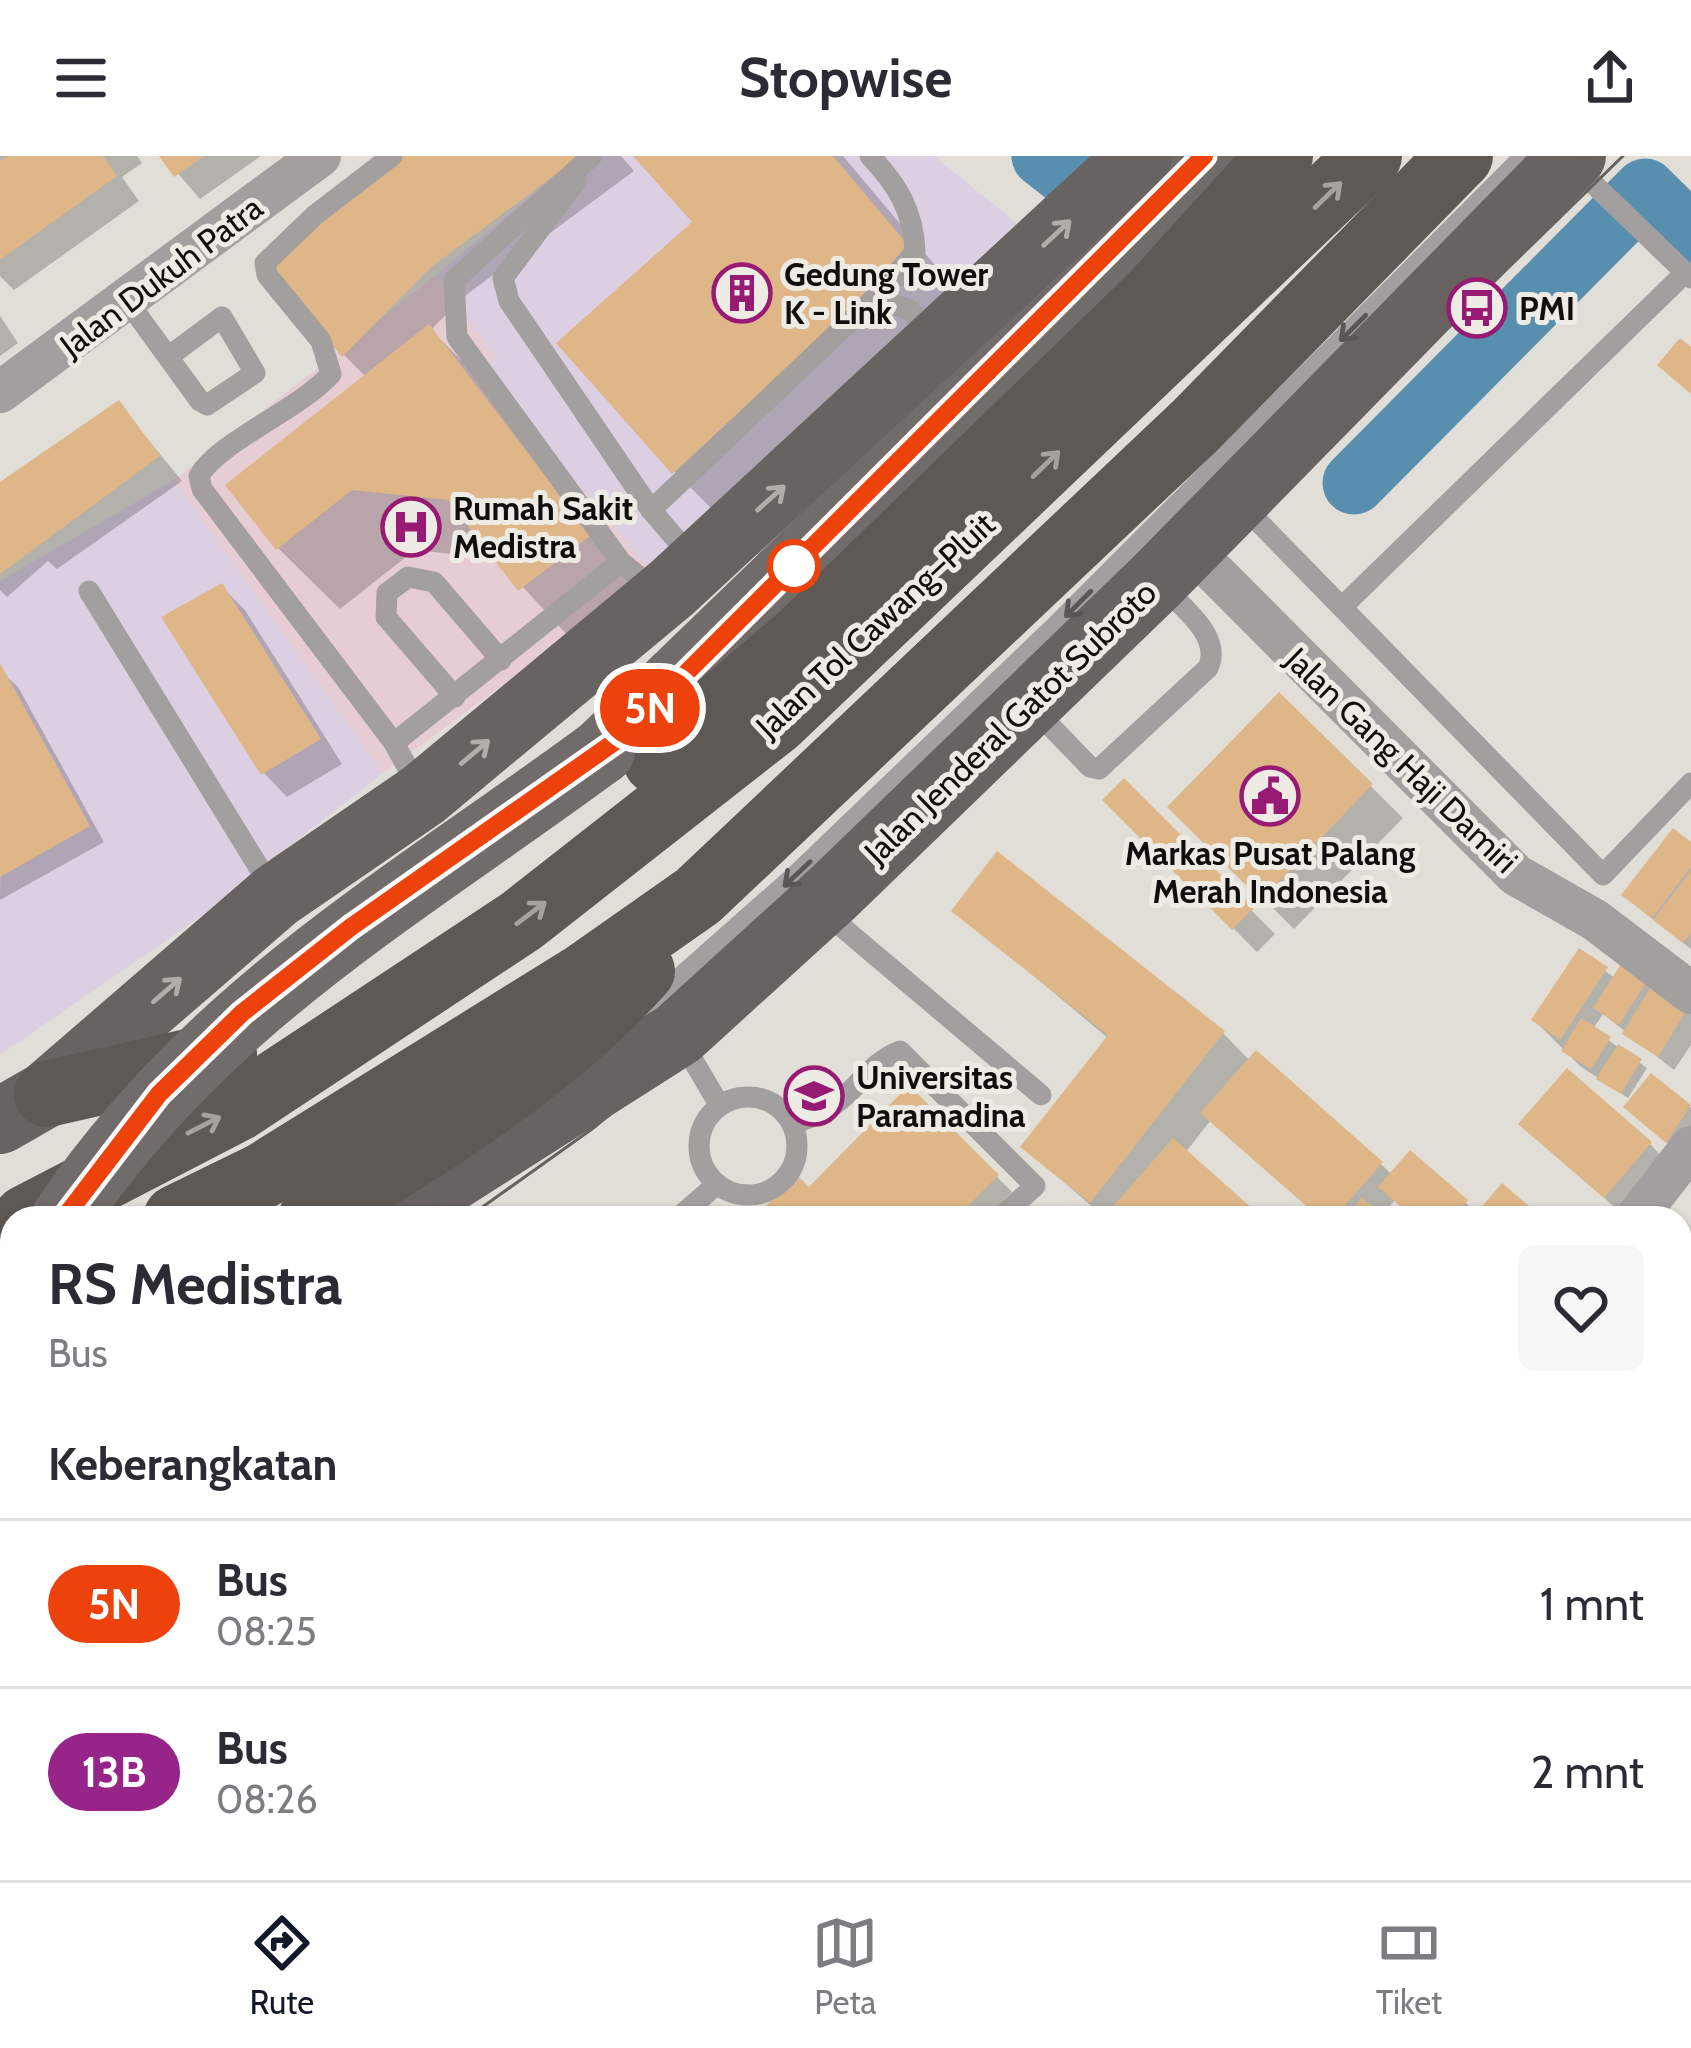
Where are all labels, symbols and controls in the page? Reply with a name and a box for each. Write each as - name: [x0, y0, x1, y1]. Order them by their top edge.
- icon: menu: [48, 45, 114, 111]
- text: Stopwise: [739, 45, 952, 111]
- icon: share: [1577, 45, 1643, 111]
- one-way arrow: [1313, 181, 1342, 209]
- street label: Jalan Dukuh Patra: [51, 187, 270, 366]
- one-way arrow: [1041, 219, 1071, 248]
- place label: Gedung Tower K - Link: [784, 254, 988, 332]
- building icon: Gedung Tower K - Link: [711, 262, 773, 324]
- bus stop icon: PMI: [1446, 277, 1508, 339]
- place label: PMI: [1519, 288, 1575, 328]
- one-way arrow: [1340, 313, 1368, 342]
- one-way arrow: [1031, 451, 1060, 479]
- one-way arrow: [756, 485, 786, 513]
- place label: Rumah Sakit Medistra: [453, 488, 633, 566]
- hospital icon: Rumah Sakit Medistra: [380, 496, 442, 558]
- street label: Jalan Tol Cawang–Pluit: [747, 504, 1003, 747]
- unlabelled marker: [769, 541, 819, 591]
- street label: Jalan Jenderal Gatot Subroto: [855, 572, 1164, 873]
- one-way arrow: [1064, 589, 1093, 618]
- street label: Jalan Gang Haji Damiri: [1277, 638, 1526, 881]
- line badge: 5N: [596, 669, 704, 747]
- text: 5N: [624, 682, 676, 734]
- one-way arrow: [459, 739, 490, 766]
- public building icon: Markas Pusat Palang Merah Indonesia: [1239, 765, 1301, 827]
- place label: Markas Pusat Palang Merah Indonesia: [1125, 833, 1416, 911]
- one-way arrow: [782, 860, 812, 887]
- one-way arrow: [514, 901, 547, 927]
- one-way arrow: [151, 977, 182, 1005]
- place label: Universitas Paramadina: [856, 1057, 1026, 1135]
- school or university icon: Universitas Paramadina: [783, 1065, 845, 1127]
- one-way arrow: [186, 1113, 221, 1136]
- button: heart: [1518, 1245, 1644, 1371]
- text: RS Medistra: [48, 1249, 342, 1318]
- text: Bus: [48, 1329, 108, 1377]
- text: Keberangkatan: [48, 1437, 337, 1491]
- text: Bus: [216, 1553, 288, 1607]
- text: 1 mnt: [1540, 1577, 1644, 1631]
- text: 5N: [88, 1578, 140, 1630]
- text: 08:25: [216, 1607, 317, 1655]
- text: Bus: [216, 1721, 288, 1775]
- text: 2 mnt: [1531, 1745, 1644, 1799]
- text: 13B: [82, 1746, 146, 1798]
- text: 08:26: [216, 1775, 318, 1823]
- tab: Rute: [249, 1910, 315, 2022]
- tab: Peta: [812, 1910, 878, 2022]
- tab: Tiket: [1376, 1910, 1442, 2022]

